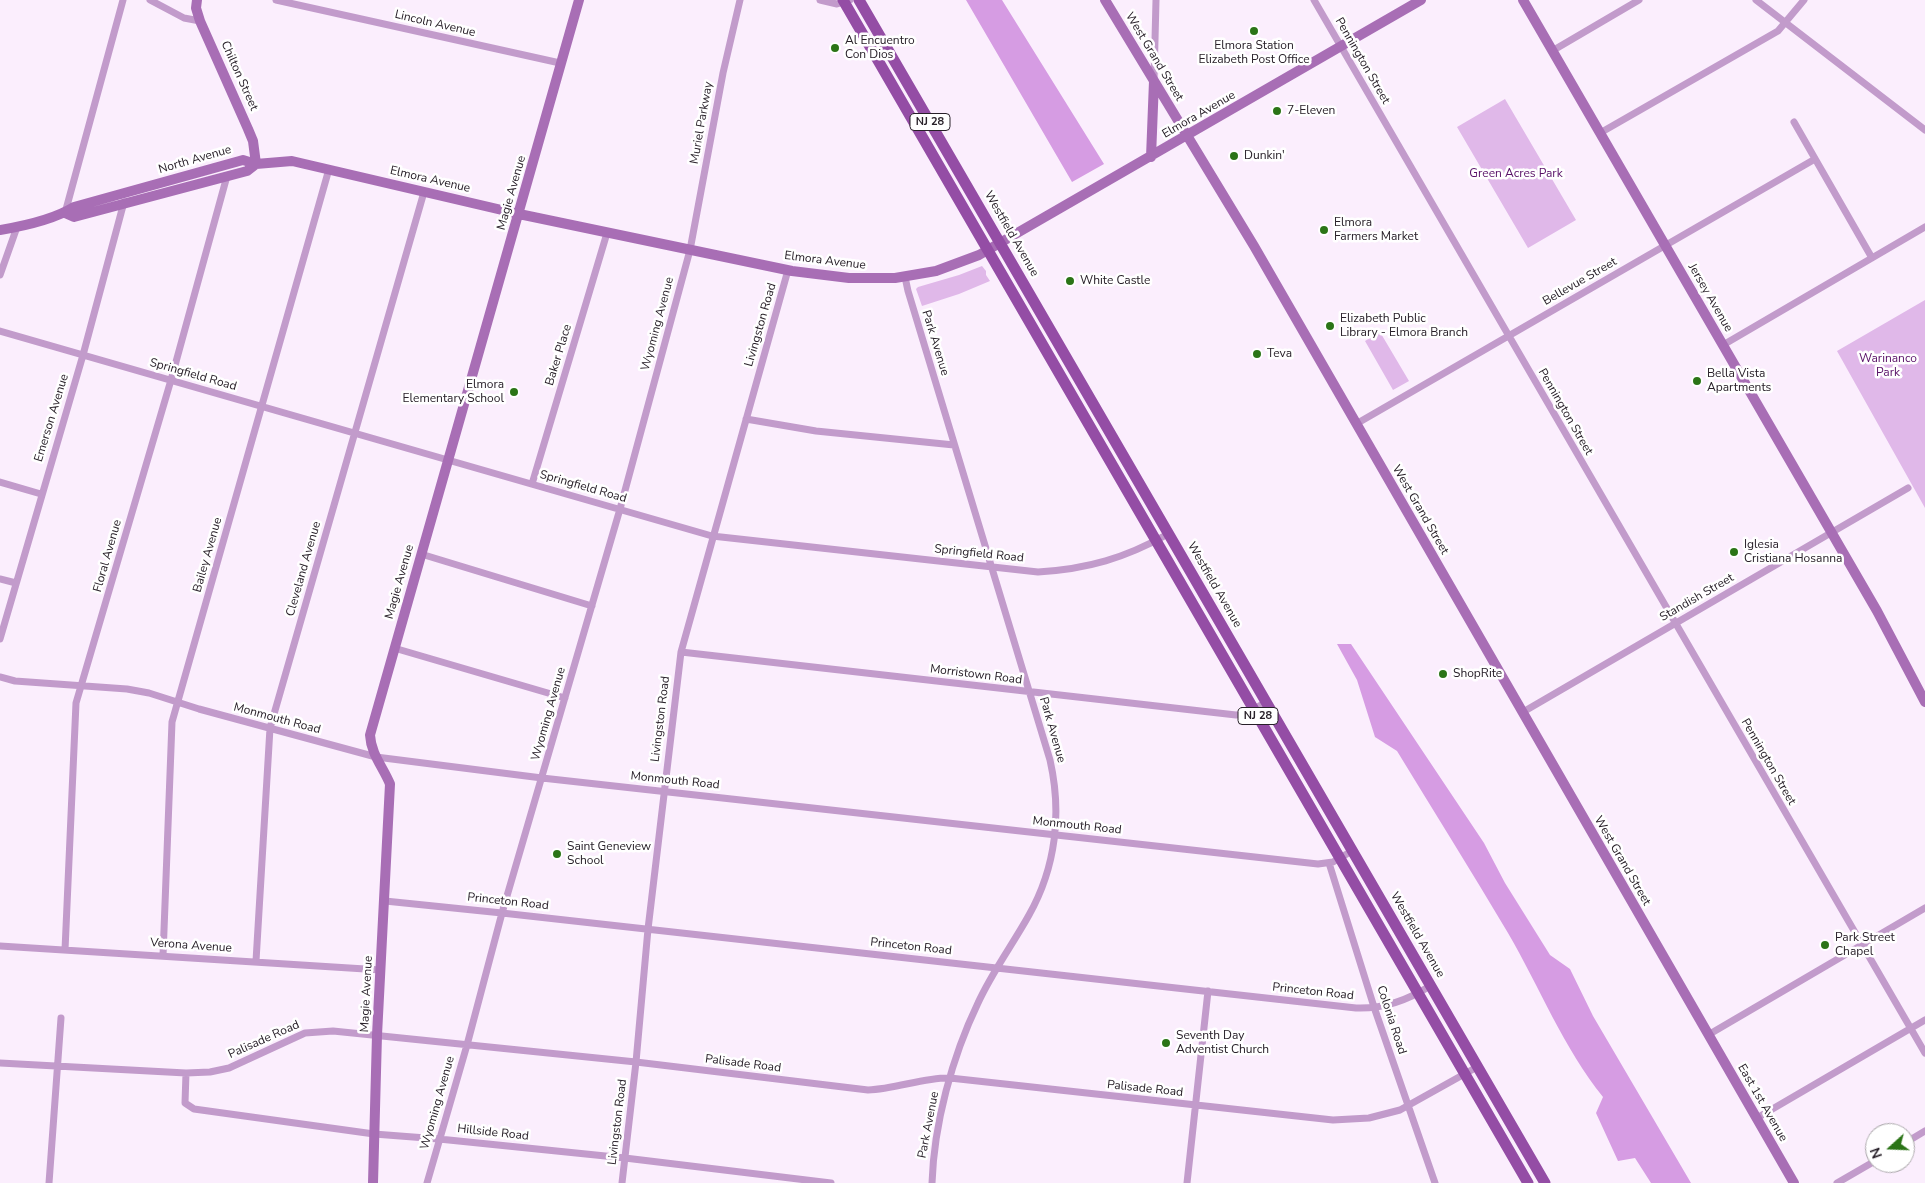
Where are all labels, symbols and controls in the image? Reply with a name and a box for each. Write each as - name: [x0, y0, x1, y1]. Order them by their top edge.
- street label: Lincoln Avenue: [393, 8, 477, 40]
- street label: West Grand Street: [1122, 10, 1186, 104]
- street label: Pennington Street: [1331, 15, 1393, 107]
- marker: Elmora Station Elizabeth Post Office: [1248, 25, 1260, 37]
- place label: Al Encuentro Con Dios: [845, 34, 915, 62]
- street label: Chilton Street: [217, 39, 261, 113]
- place label: Elmora Station Elizabeth Post Office: [1198, 39, 1310, 67]
- marker: Al Encuentro Con Dios: [829, 42, 841, 54]
- street label: Muriel Parkway: [688, 81, 716, 165]
- street label: Elmora Avenue: [1160, 88, 1238, 142]
- place label: 7-Eleven: [1287, 104, 1335, 118]
- marker: 7-Eleven: [1271, 105, 1283, 117]
- road number: NJ 28: [910, 114, 950, 130]
- street label: North Avenue: [157, 143, 233, 177]
- place label: Dunkin': [1244, 149, 1285, 163]
- marker: Dunkin': [1228, 150, 1240, 162]
- street label: Magie Avenue: [495, 154, 529, 232]
- street label: Elmora Avenue: [388, 164, 472, 196]
- park label: Green Acres Park: [1469, 167, 1563, 181]
- street label: Westfield Avenue: [981, 189, 1041, 279]
- place label: Elmora Farmers Market: [1334, 216, 1418, 244]
- marker: Elmora Farmers Market: [1318, 224, 1330, 236]
- street label: Elmora Avenue: [783, 249, 867, 273]
- street label: Bellevue Street: [1540, 255, 1620, 309]
- street label: Jersey Avenue: [1685, 261, 1735, 335]
- place label: White Castle: [1080, 274, 1150, 288]
- marker: White Castle: [1064, 275, 1076, 287]
- street label: Wyoming Avenue: [639, 276, 677, 372]
- street label: Livingston Road: [742, 281, 780, 369]
- street label: Park Avenue: [918, 308, 952, 378]
- place label: Elizabeth Public Library - Elmora Branch: [1340, 312, 1468, 340]
- marker: Elizabeth Public Library - Elmora Branch: [1324, 320, 1336, 332]
- street label: Baker Place: [543, 323, 575, 387]
- place label: Teva: [1267, 347, 1292, 361]
- marker: Teva: [1251, 348, 1263, 360]
- park label: Warinanco Park: [1859, 352, 1917, 380]
- street label: Springfield Road: [148, 356, 238, 394]
- street label: Pennington Street: [1534, 366, 1596, 458]
- place label: Bella Vista Apartments: [1707, 367, 1771, 395]
- street label: Emerson Avenue: [32, 372, 72, 464]
- marker: Bella Vista Apartments: [1691, 375, 1703, 387]
- place label: Elmora Elementary School: [403, 378, 504, 406]
- marker: Elmora Elementary School: [508, 386, 520, 398]
- street label: West Grand Street: [1389, 463, 1451, 557]
- street label: Springfield Road: [538, 468, 628, 506]
- street label: Bailey Avenue: [190, 516, 226, 594]
- street label: Floral Avenue: [91, 518, 125, 594]
- street label: Cleveland Avenue: [284, 520, 324, 618]
- place label: Iglesia Cristiana Hosanna: [1744, 538, 1842, 566]
- street label: Westfield Avenue: [1184, 540, 1244, 630]
- street label: Springfield Road: [934, 542, 1024, 566]
- street label: Magie Avenue: [383, 543, 417, 621]
- marker: Iglesia Cristiana Hosanna: [1728, 546, 1740, 558]
- street label: Standish Street: [1657, 571, 1737, 625]
- street label: Morristown Road: [929, 662, 1023, 688]
- street label: Wyoming Avenue: [529, 666, 569, 762]
- place label: ShopRite: [1453, 667, 1502, 681]
- marker: ShopRite: [1437, 668, 1449, 680]
- street label: Livingston Road: [649, 675, 673, 763]
- street label: Park Avenue: [1036, 695, 1068, 765]
- street label: Monmouth Road: [232, 700, 322, 738]
- road number: NJ 28: [1238, 708, 1278, 724]
- street label: Pennington Street: [1737, 716, 1799, 808]
- street label: Monmouth Road: [630, 769, 720, 793]
- street label: Monmouth Road: [1032, 814, 1122, 838]
- street label: West Grand Street: [1591, 814, 1653, 908]
- place label: Saint Geneview School: [567, 840, 651, 868]
- marker: Saint Geneview School: [551, 848, 563, 860]
- street label: Westfield Avenue: [1387, 890, 1447, 980]
- street label: Princeton Road: [467, 891, 549, 913]
- place label: Park Street Chapel: [1835, 931, 1895, 959]
- street label: Verona Avenue: [150, 936, 232, 956]
- street label: Princeton Road: [870, 936, 952, 958]
- marker: Park Street Chapel: [1819, 939, 1831, 951]
- street label: Magie Avenue: [358, 955, 376, 1033]
- street label: Princeton Road: [1272, 981, 1354, 1003]
- street label: Colonia Road: [1373, 984, 1409, 1056]
- street label: Palisade Road: [226, 1018, 302, 1062]
- place label: Seventh Day Adventist Church: [1176, 1029, 1269, 1057]
- marker: Seventh Day Adventist Church: [1160, 1037, 1172, 1049]
- street label: Palisade Road: [704, 1052, 782, 1076]
- street label: Wyoming Avenue: [418, 1055, 458, 1151]
- street label: East 1st Avenue: [1734, 1062, 1790, 1144]
- street label: Livingston Road: [606, 1078, 630, 1166]
- street label: Palisade Road: [1106, 1078, 1184, 1100]
- street label: Park Avenue: [915, 1090, 943, 1160]
- street label: Hillside Road: [456, 1122, 530, 1144]
- north arrow: [1865, 1123, 1915, 1173]
- text: N: [1866, 1145, 1887, 1161]

